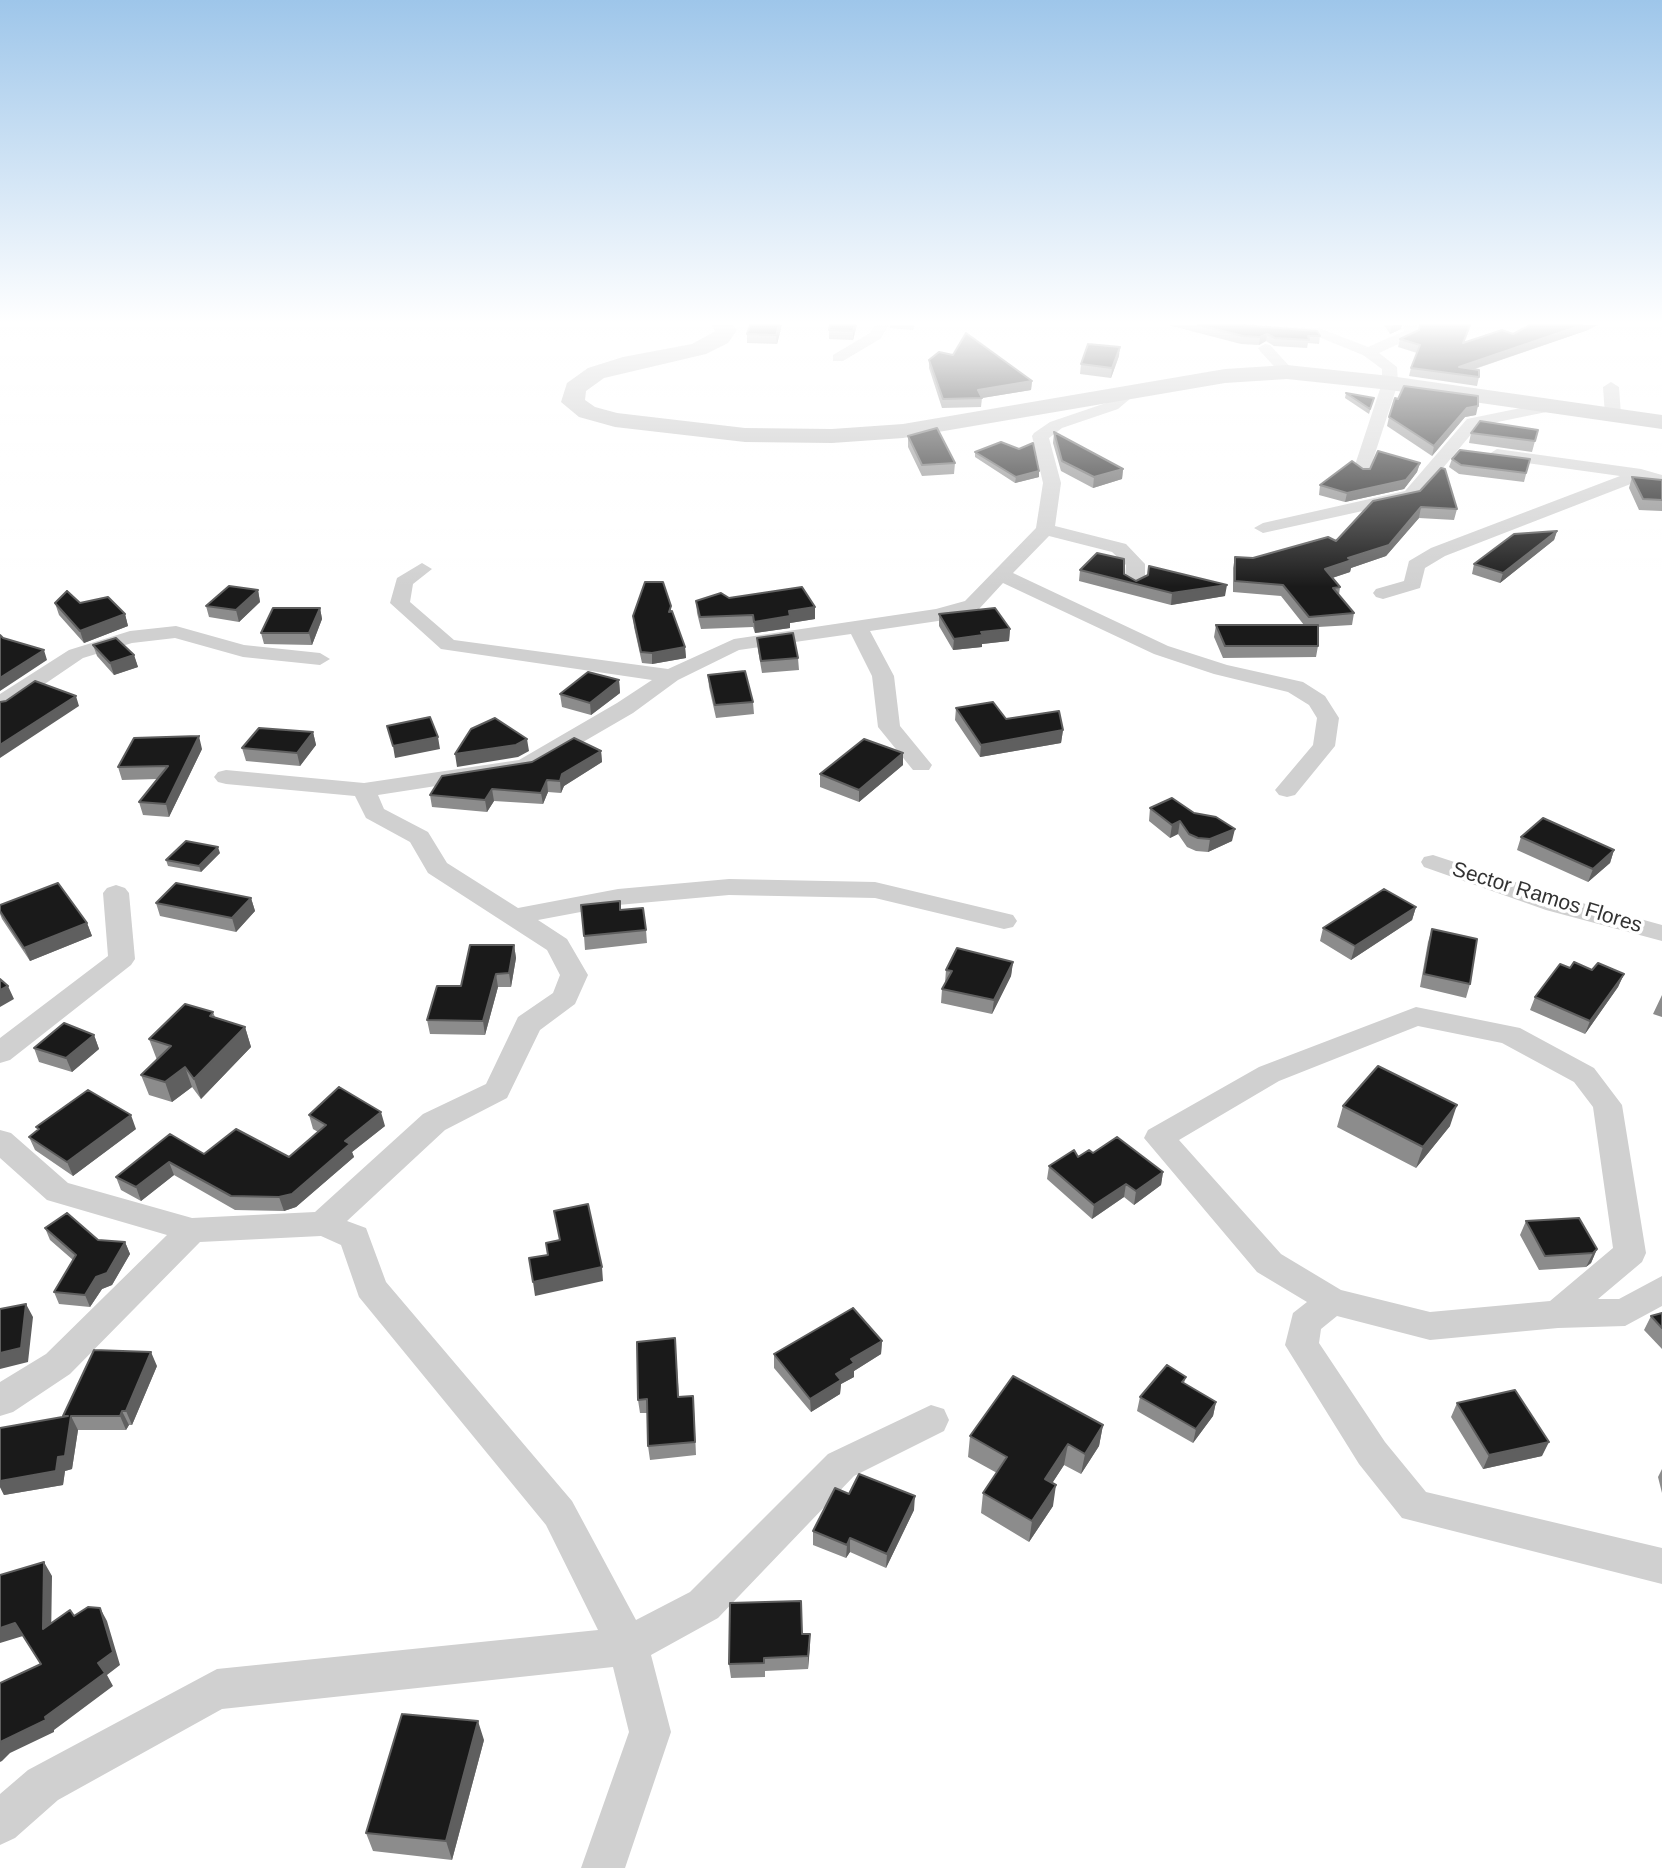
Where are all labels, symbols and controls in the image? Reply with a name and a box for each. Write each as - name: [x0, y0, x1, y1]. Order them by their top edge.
- street label: Sector Ramos Flores: [1449, 857, 1645, 939]

